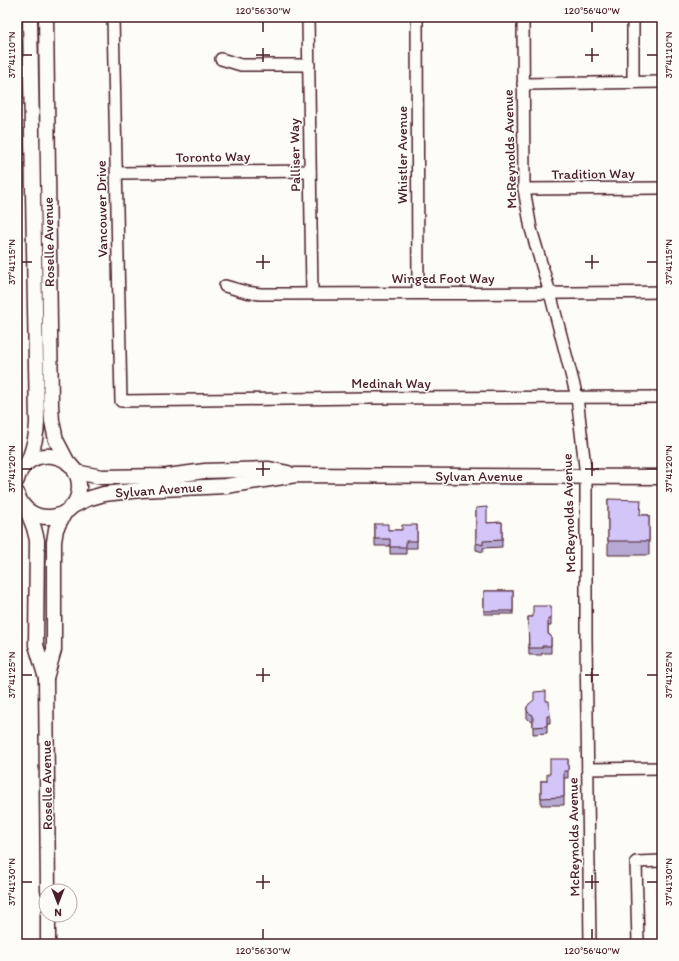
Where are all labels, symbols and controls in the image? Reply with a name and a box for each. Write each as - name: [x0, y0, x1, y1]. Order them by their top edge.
- text: 120°56'30"W: [235, 4, 291, 17]
- text: 120°56'40"W: [564, 4, 620, 17]
- text: 37°41'10"N: [5, 31, 18, 79]
- text: 37°41'10"N: [662, 31, 675, 79]
- street label: McReynolds Avenue: [499, 89, 521, 209]
- street label: Whistler Avenue: [394, 106, 411, 204]
- street label: Palliser Way: [286, 118, 304, 192]
- street label: Toronto Way: [176, 148, 251, 166]
- street label: Vancouver Drive: [93, 160, 111, 258]
- street label: Tradition Way: [551, 165, 635, 183]
- street label: Roselle Avenue: [40, 197, 58, 287]
- text: 37°41'15"N: [5, 239, 18, 285]
- text: 37°41'15"N: [662, 239, 675, 285]
- street label: Winged Foot Way: [391, 270, 495, 287]
- street label: Medinah Way: [351, 375, 431, 392]
- text: 37°41'20"N: [5, 445, 18, 493]
- text: 37°41'20"N: [662, 445, 675, 493]
- street label: McReynolds Avenue: [558, 453, 580, 573]
- street label: Sylvan Avenue: [435, 468, 523, 485]
- street label: Sylvan Avenue: [115, 478, 204, 502]
- text: 37°41'25"N: [5, 651, 18, 698]
- text: 37°41'25"N: [662, 651, 675, 698]
- street label: Roselle Avenue: [38, 740, 56, 830]
- street label: McReynolds Avenue: [564, 777, 584, 897]
- text: 37°41'30"N: [5, 858, 18, 906]
- text: 37°41'30"N: [662, 858, 675, 906]
- north arrow: [38, 883, 78, 923]
- text: N: [54, 906, 62, 919]
- text: 120°56'30"W: [235, 944, 291, 957]
- text: 120°56'40"W: [564, 944, 620, 957]

